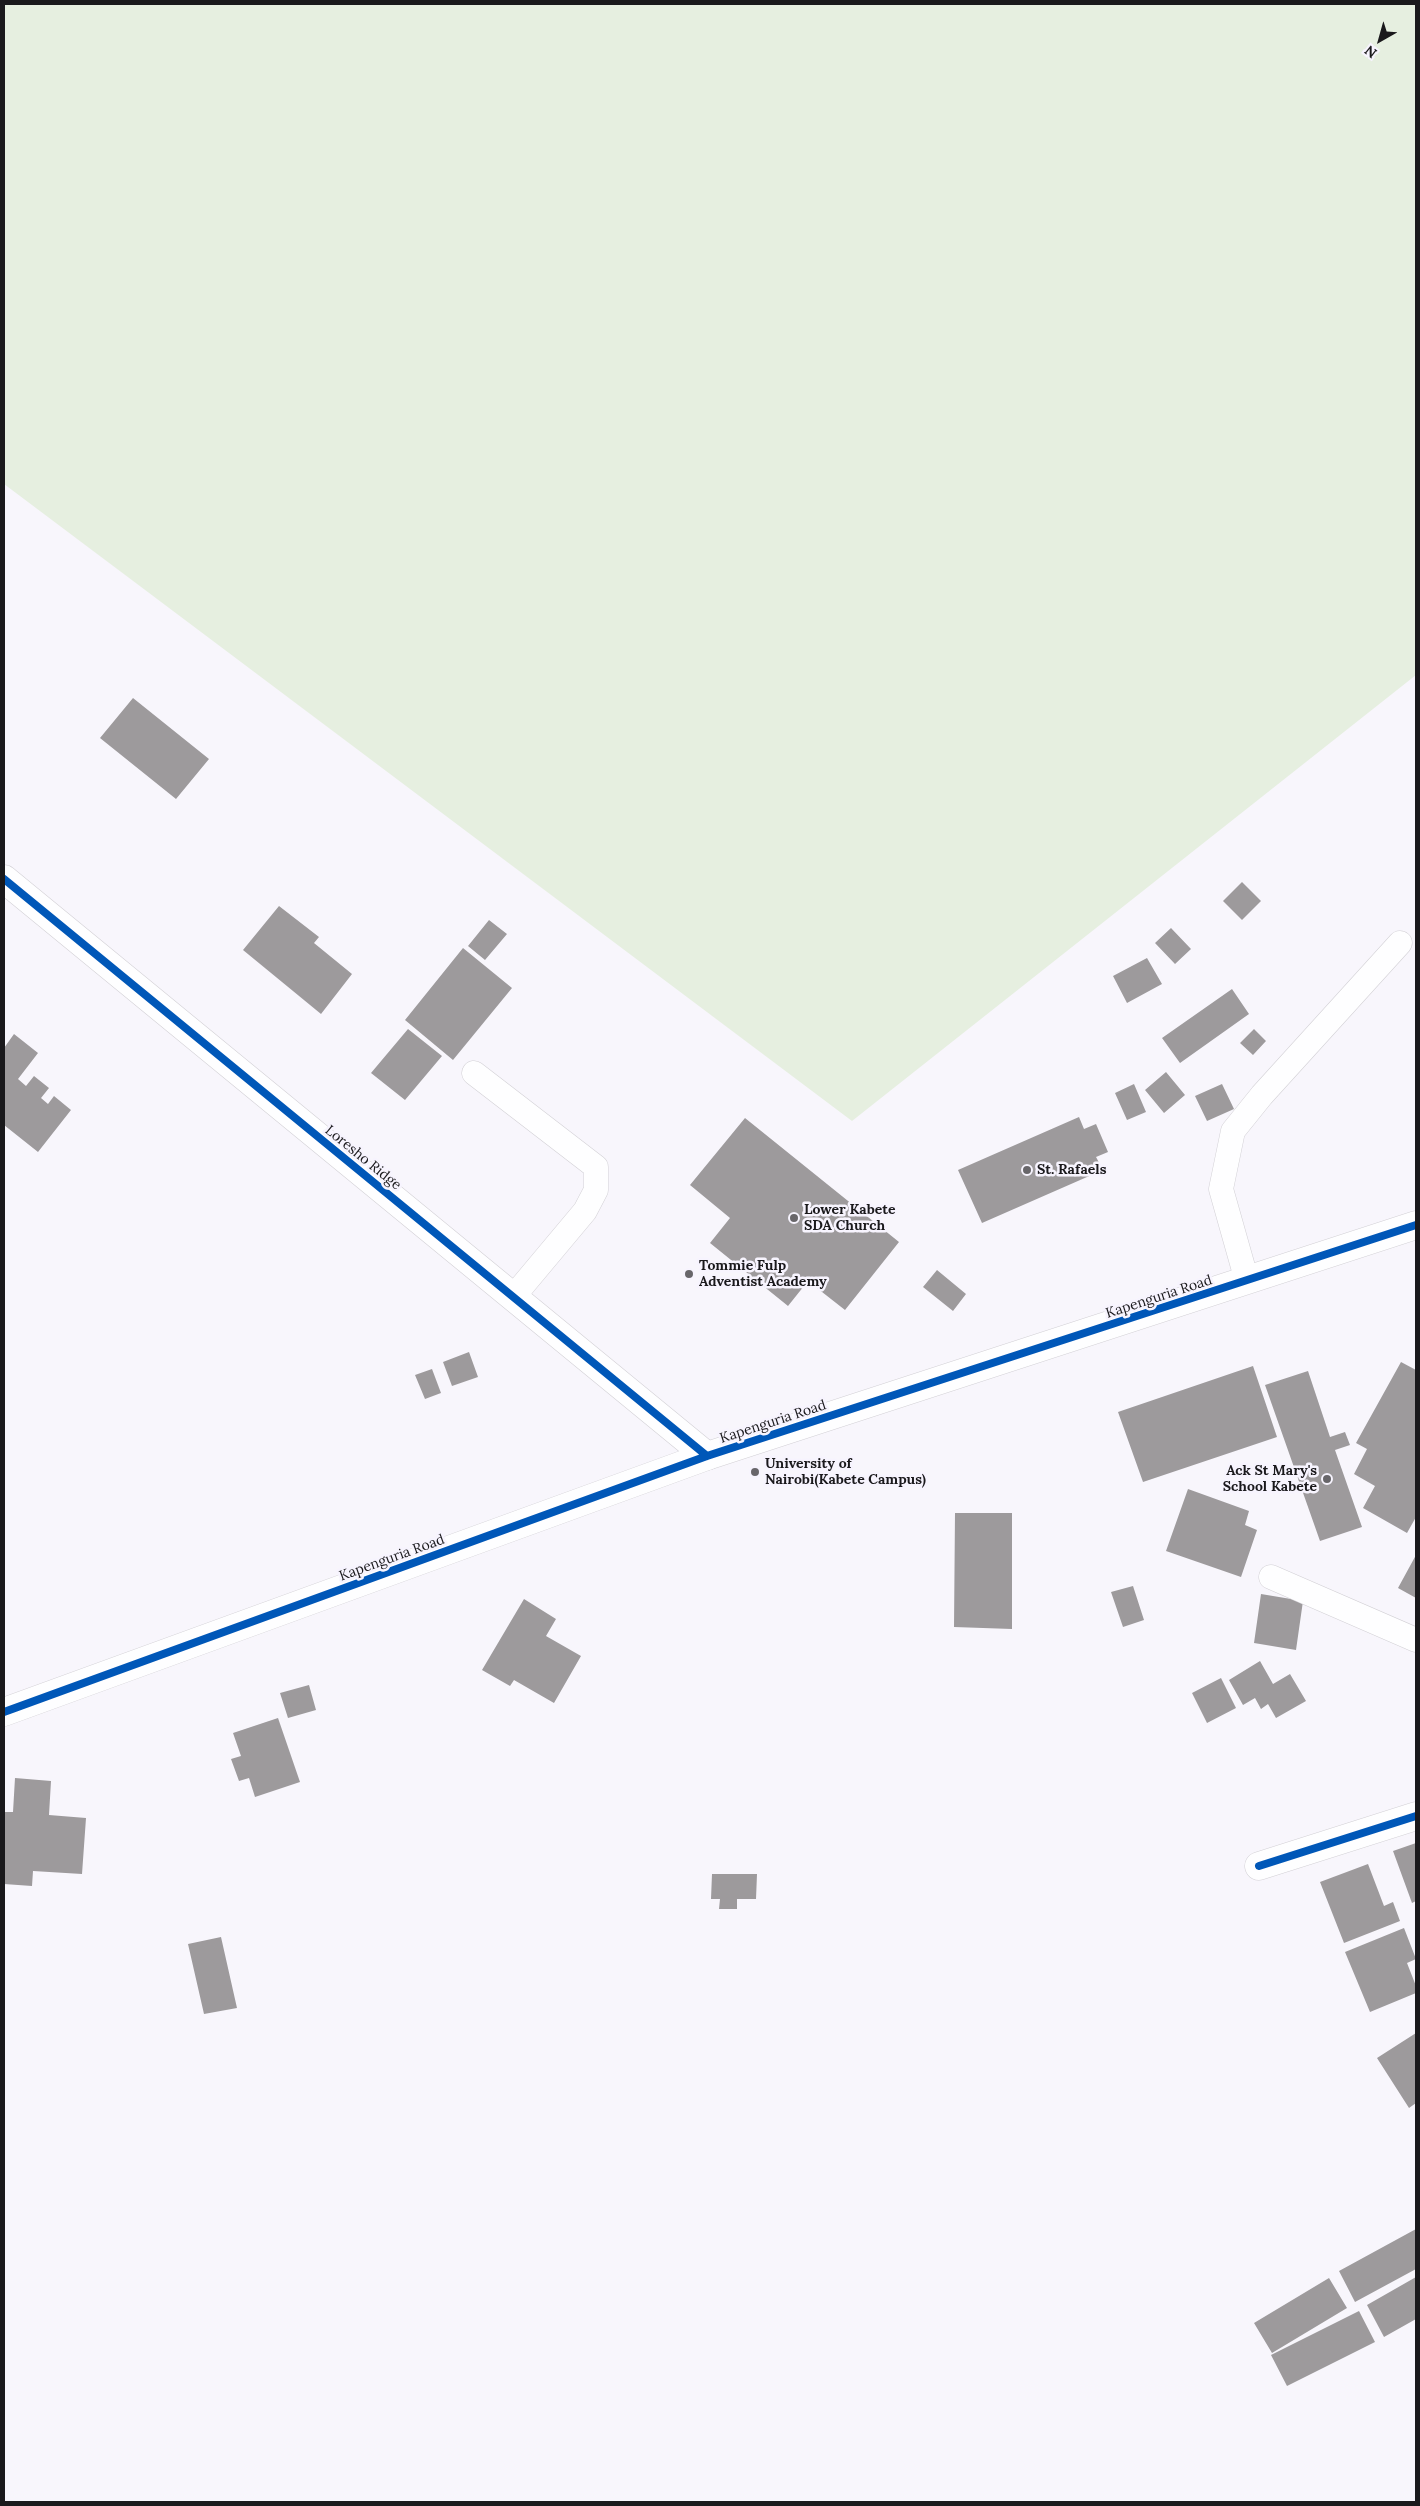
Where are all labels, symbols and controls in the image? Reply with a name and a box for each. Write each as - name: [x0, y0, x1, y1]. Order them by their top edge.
- north arrow: [1355, 15, 1405, 65]
- text: N: [1361, 41, 1381, 62]
- street label: Loresho Ridge: [322, 1122, 404, 1194]
- place label: St. Rafaels: [1037, 1162, 1106, 1178]
- marker: St. Rafaels: [1021, 1164, 1033, 1176]
- place label: Lower Kabete SDA Church: [804, 1202, 896, 1234]
- marker: Lower Kabete SDA Church: [788, 1212, 800, 1224]
- place label: Tommie Fulp Adventist Academy: [699, 1258, 827, 1290]
- marker: Tommie Fulp Adventist Academy: [683, 1268, 695, 1280]
- street label: Kapenguria Road: [1104, 1272, 1214, 1322]
- street label: Kapenguria Road: [718, 1397, 828, 1447]
- place label: University of Nairobi(Kabete Campus): [765, 1456, 926, 1488]
- place label: Ack St Mary's School Kabete: [1223, 1463, 1317, 1495]
- marker: University of Nairobi(Kabete Campus): [749, 1466, 761, 1478]
- marker: Ack St Mary's School Kabete: [1321, 1473, 1333, 1485]
- street label: Kapenguria Road: [337, 1531, 447, 1585]

